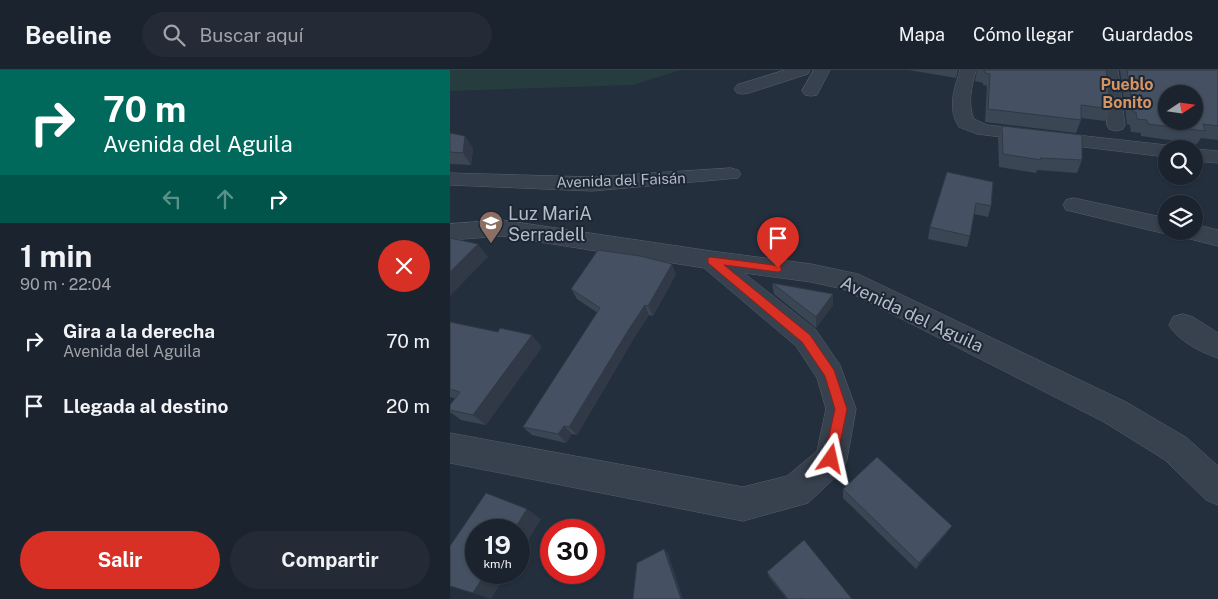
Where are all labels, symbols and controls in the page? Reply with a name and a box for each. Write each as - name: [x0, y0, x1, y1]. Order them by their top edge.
- search box: [142, 12, 492, 57]
- text: Beeline: [25, 21, 112, 49]
- icon: search: [160, 21, 188, 49]
- text: Buscar aquí: [200, 24, 303, 46]
- text: Mapa: [899, 24, 945, 45]
- text: Cómo llegar: [973, 24, 1074, 45]
- text: Guardados: [1102, 24, 1193, 45]
- district label: Pueblo Bonito: [1101, 75, 1153, 112]
- north arrow: [1158, 85, 1202, 130]
- map controls: [1158, 85, 1203, 240]
- text: 70 m: [103, 89, 186, 130]
- icon: right: [20, 90, 85, 155]
- text: Avenida del Aguila: [103, 131, 293, 157]
- button: search: [1158, 140, 1203, 185]
- street label: Avenida del Faisán: [556, 169, 686, 191]
- icon: left: [158, 185, 186, 213]
- icon: ahead: [211, 185, 239, 213]
- icon: right: [264, 185, 292, 213]
- button: layers: [1158, 195, 1203, 240]
- place label: Luz MariA Serradell: [508, 203, 592, 245]
- school or university icon: Luz MariA Serradell: [478, 210, 504, 244]
- pin: [757, 217, 799, 268]
- icon: arrive: [764, 224, 792, 252]
- text: 1 min: [20, 238, 92, 274]
- button: close: [378, 240, 430, 292]
- street label: Avenida del Aguila: [837, 272, 987, 356]
- text: 90 m · 22:04: [20, 275, 111, 294]
- text: Gira a la derecha: [63, 320, 215, 342]
- icon: right: [20, 327, 48, 355]
- text: 70 m: [386, 330, 430, 352]
- text: Avenida del Aguila: [63, 342, 201, 361]
- icon: arrive: [20, 392, 48, 420]
- text: Llegada al destino: [63, 395, 228, 417]
- text: 20 m: [386, 395, 430, 417]
- position arrow: [804, 432, 856, 484]
- speed limit sign: 30: [540, 519, 605, 584]
- text: 19: [484, 530, 511, 560]
- button: Salir: [20, 531, 220, 589]
- button: Compartir: [230, 531, 430, 589]
- text: km/h: [483, 557, 512, 571]

